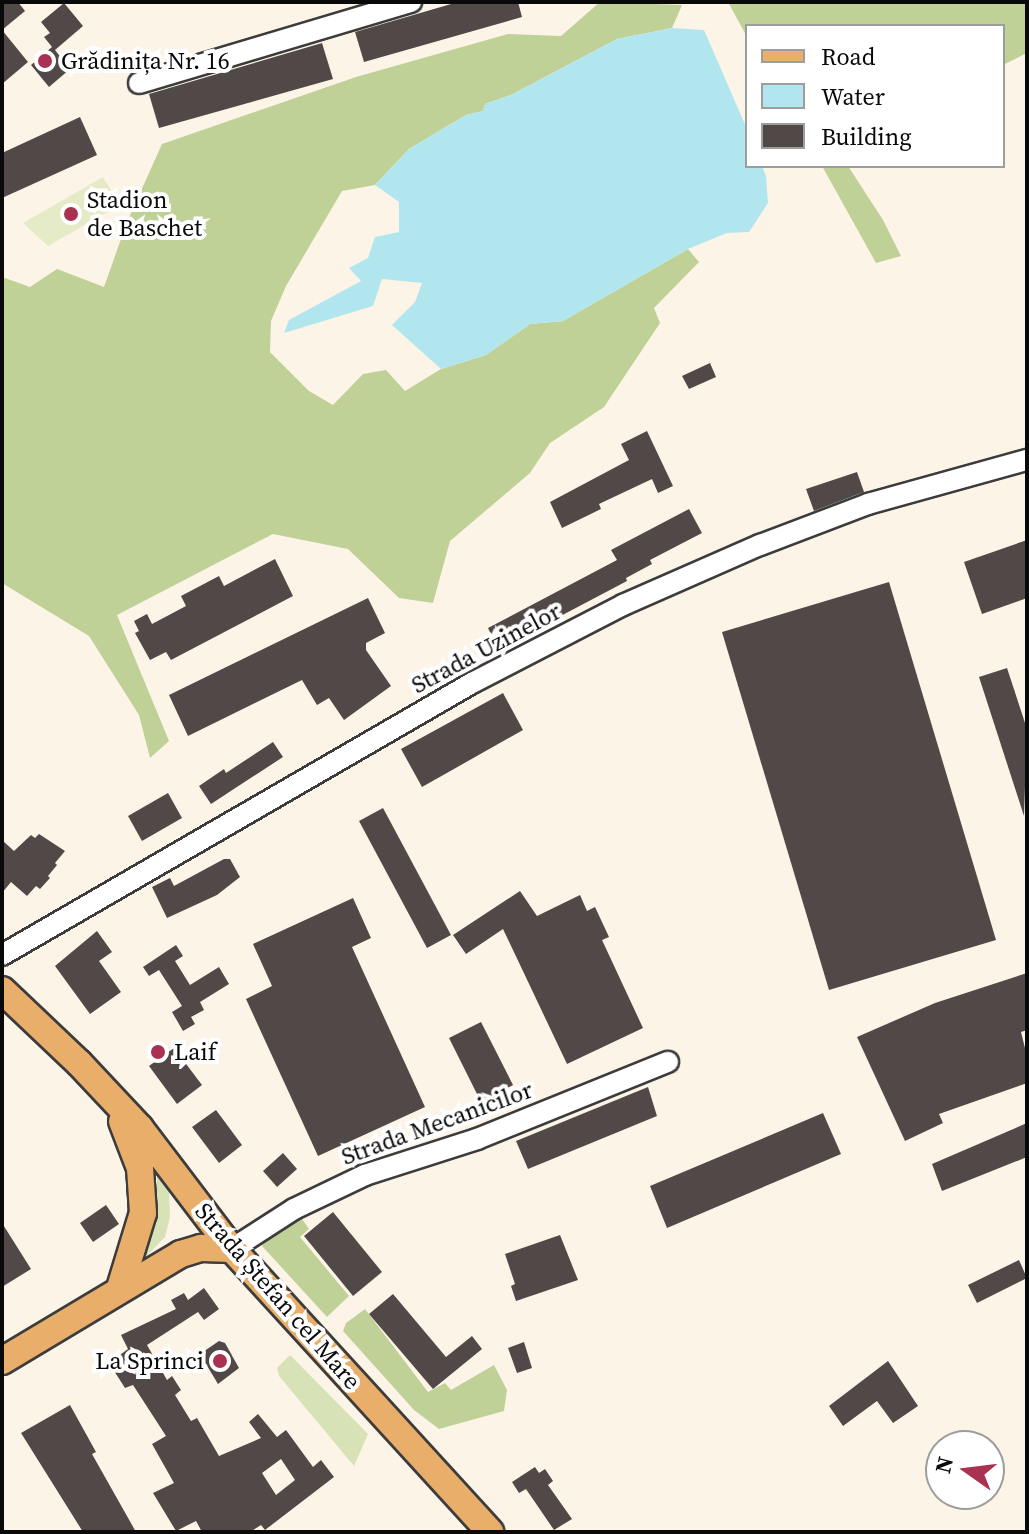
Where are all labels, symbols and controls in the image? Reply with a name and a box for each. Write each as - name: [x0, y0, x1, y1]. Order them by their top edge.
- legend: [745, 24, 1005, 168]
- text: Road: [821, 40, 875, 73]
- place label: Grădinița Nr. 16: [61, 47, 230, 75]
- marker: Grădinița Nr. 16: [36, 52, 54, 70]
- text: Water: [821, 80, 885, 113]
- text: Building: [821, 120, 912, 153]
- place label: Stadion de Baschet: [87, 186, 202, 242]
- marker: Stadion de Baschet: [62, 205, 80, 223]
- street label: Strada Uzinelor: [406, 597, 566, 699]
- place label: Laif: [174, 1038, 216, 1066]
- marker: Laif: [149, 1043, 167, 1061]
- street label: Strada Mecanicilor: [337, 1075, 537, 1171]
- street label: Strada Ștefan cel Mare: [189, 1197, 367, 1395]
- place label: La Sprinci: [95, 1347, 204, 1375]
- marker: La Sprinci: [211, 1352, 229, 1370]
- north arrow: [925, 1430, 1005, 1510]
- text: N: [927, 1453, 960, 1476]

